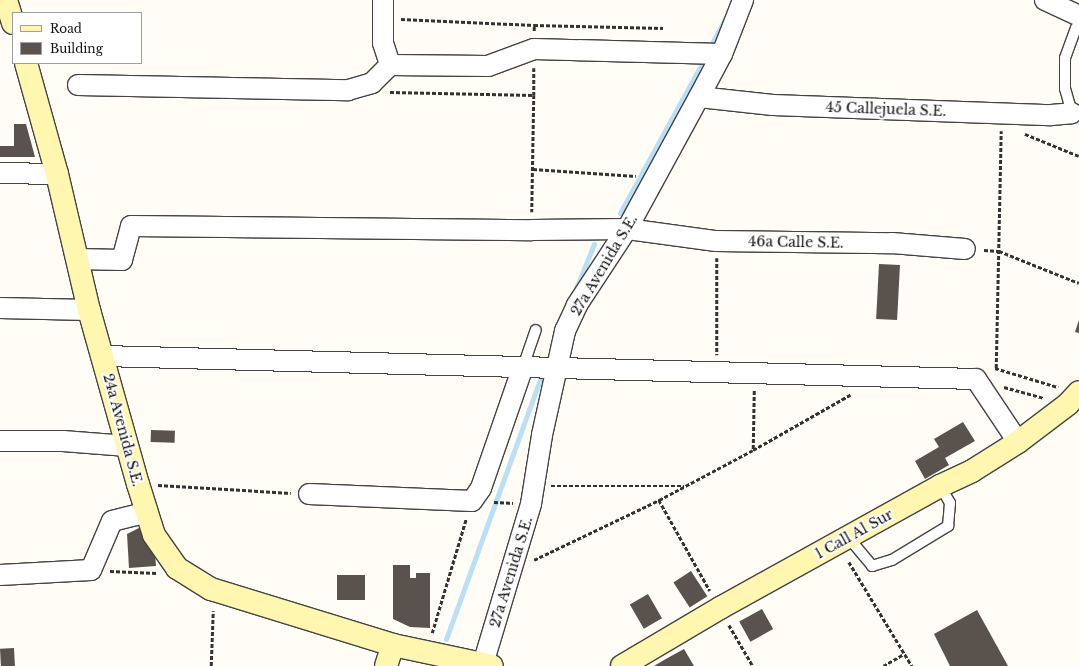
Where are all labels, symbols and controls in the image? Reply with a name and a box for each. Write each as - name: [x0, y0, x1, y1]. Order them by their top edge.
- legend: [12, 12, 142, 64]
- text: Road: [50, 21, 82, 36]
- text: Building: [50, 41, 103, 56]
- street label: 45 Callejuela S.E.: [825, 98, 947, 120]
- street label: 27a Avenida S.E.: [567, 211, 641, 319]
- street label: 46a Calle S.E.: [748, 233, 844, 251]
- street label: 24a Avenida S.E.: [100, 371, 146, 489]
- street label: 1 Call Al Sur: [812, 506, 896, 562]
- street label: 27a Avenida S.E.: [486, 514, 536, 630]

